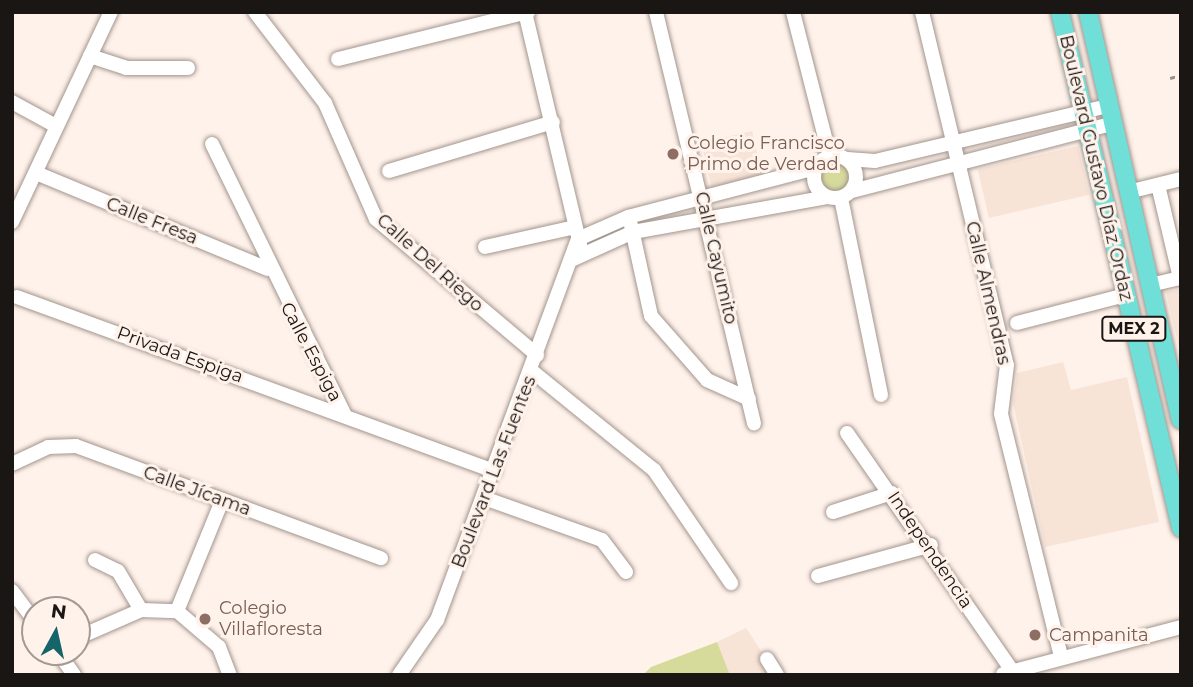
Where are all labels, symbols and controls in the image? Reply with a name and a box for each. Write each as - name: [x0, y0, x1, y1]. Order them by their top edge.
- street label: Boulevard Gustavo Díaz Ordaz: [1055, 33, 1137, 303]
- place label: Colegio Francisco Primo de Verdad: [687, 133, 845, 176]
- marker: Colegio Francisco Primo de Verdad: [665, 146, 681, 162]
- street label: Calle Cayumito: [690, 190, 742, 326]
- street label: Calle Fresa: [103, 193, 201, 249]
- street label: Calle Del Riego: [372, 209, 488, 317]
- street label: Calle Almendras: [961, 219, 1015, 367]
- street label: Calle Espiga: [276, 299, 346, 405]
- road number: MEX 2: [1101, 316, 1167, 342]
- street label: Privada Espiga: [114, 322, 246, 388]
- street label: Boulevard Las Fuentes: [447, 373, 541, 571]
- street label: Calle Jícama: [140, 462, 254, 520]
- street label: Independencia: [883, 487, 977, 613]
- north arrow: [21, 596, 91, 666]
- place label: Colegio Villafloresta: [219, 598, 323, 640]
- text: N: [50, 599, 68, 624]
- marker: Colegio Villafloresta: [197, 611, 213, 627]
- place label: Campanita: [1049, 624, 1149, 646]
- marker: Campanita: [1027, 627, 1043, 643]

